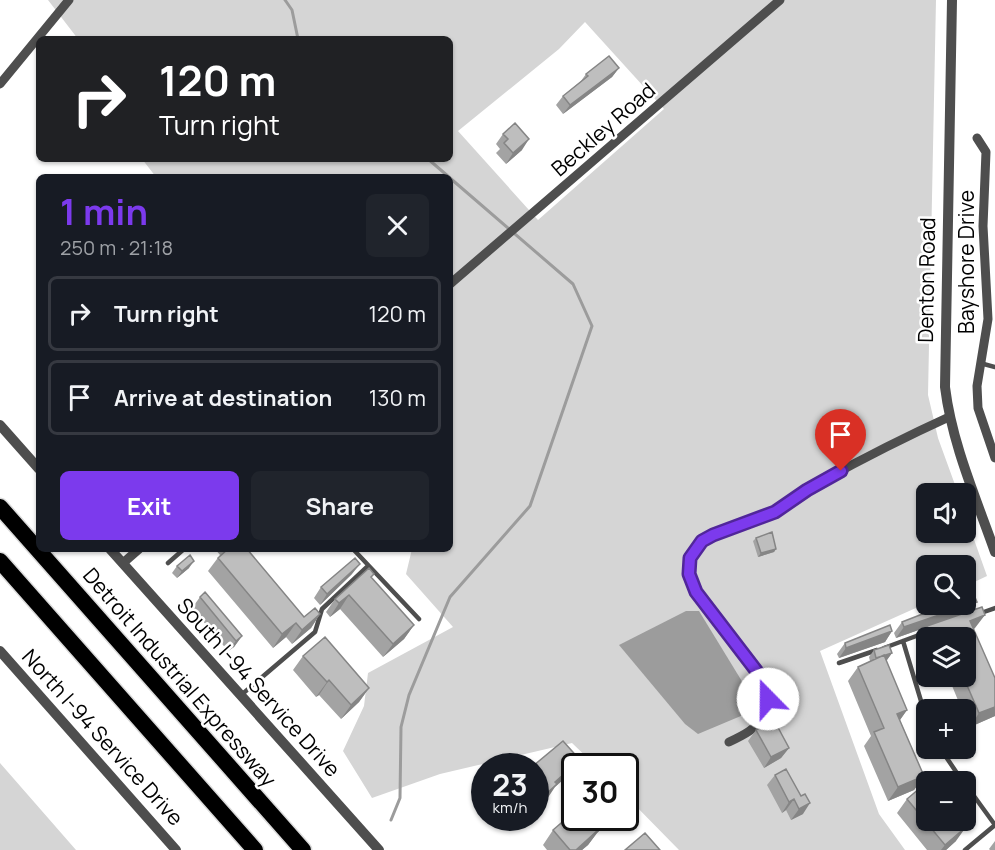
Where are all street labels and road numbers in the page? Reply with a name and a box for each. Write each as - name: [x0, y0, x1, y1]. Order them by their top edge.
- street label: Beckley Road: [545, 76, 661, 182]
- street label: Bayshore Drive: [952, 190, 980, 334]
- street label: Denton Road: [911, 217, 941, 343]
- street label: Detroit Industrial Expressway: [77, 562, 283, 792]
- street label: South I-94 Service Drive: [171, 592, 347, 782]
- street label: North I-94 Service Drive: [16, 643, 190, 831]

